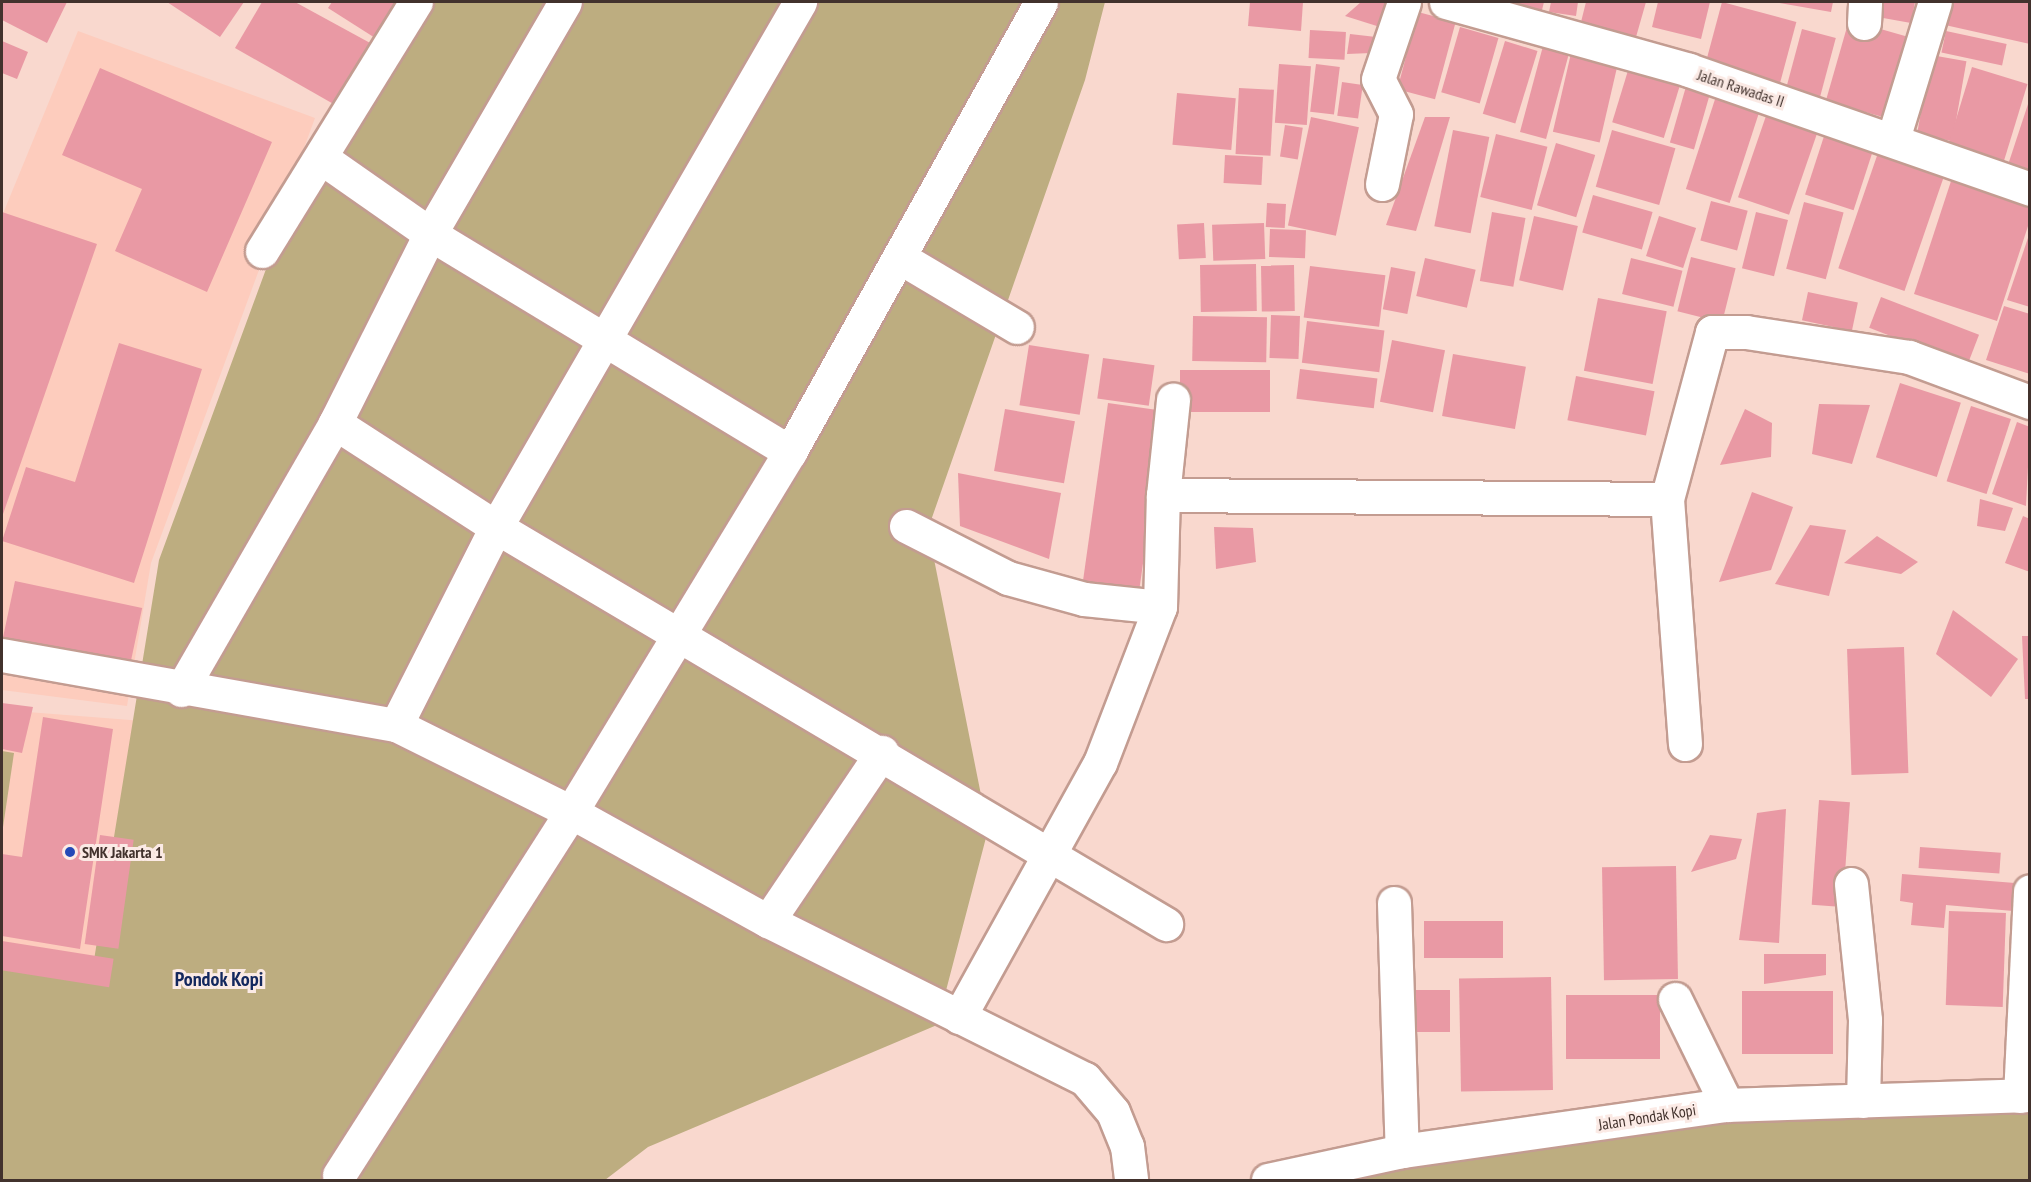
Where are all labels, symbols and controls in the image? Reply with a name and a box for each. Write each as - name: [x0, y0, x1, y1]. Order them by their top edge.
- street label: Jalan Rawadas II: [1695, 65, 1787, 111]
- place label: SMK Jakarta 1: [82, 842, 163, 862]
- marker: SMK Jakarta 1: [63, 845, 77, 859]
- district label: Pondok Kopi: [175, 967, 263, 991]
- street label: Jalan Pondak Kopi: [1597, 1100, 1697, 1134]

